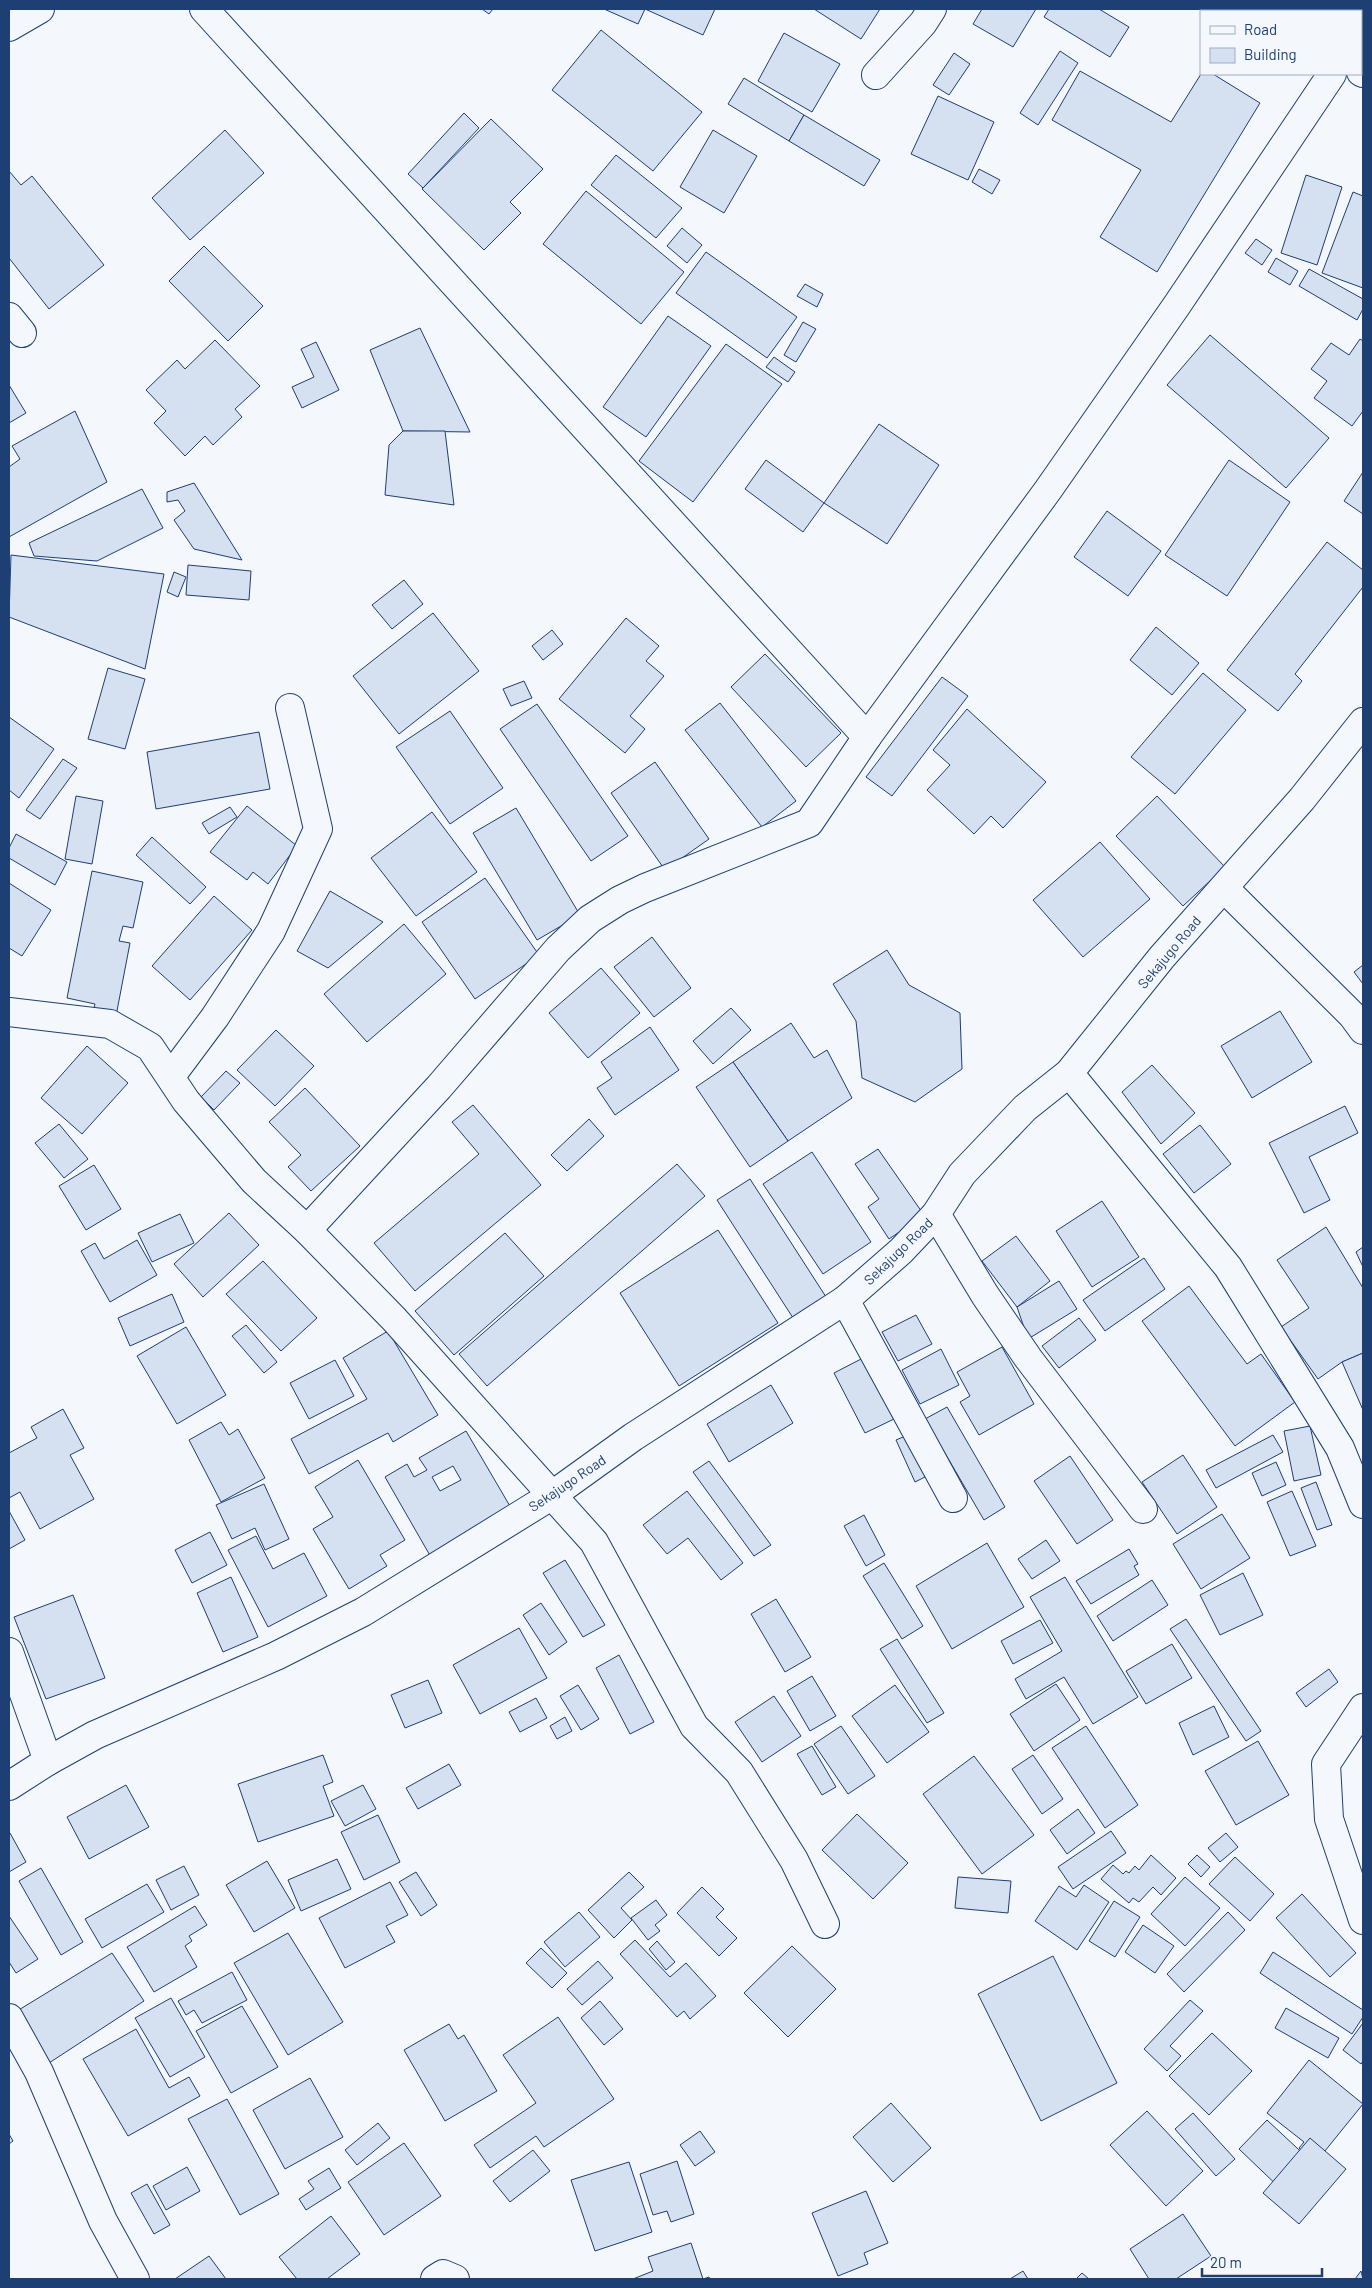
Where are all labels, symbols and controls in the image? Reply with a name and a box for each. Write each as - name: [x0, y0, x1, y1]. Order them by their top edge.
- legend: [1200, 10, 1362, 75]
- text: Road: [1244, 20, 1277, 38]
- text: Building: [1244, 45, 1297, 63]
- street label: Sekajugo Road: [1134, 912, 1204, 992]
- street label: Sekajugo Road: [860, 1214, 936, 1288]
- street label: Sekajugo Road: [525, 1451, 609, 1515]
- scale bar: [1202, 2246, 1322, 2278]
- text: 20 m: [1210, 2253, 1242, 2271]

